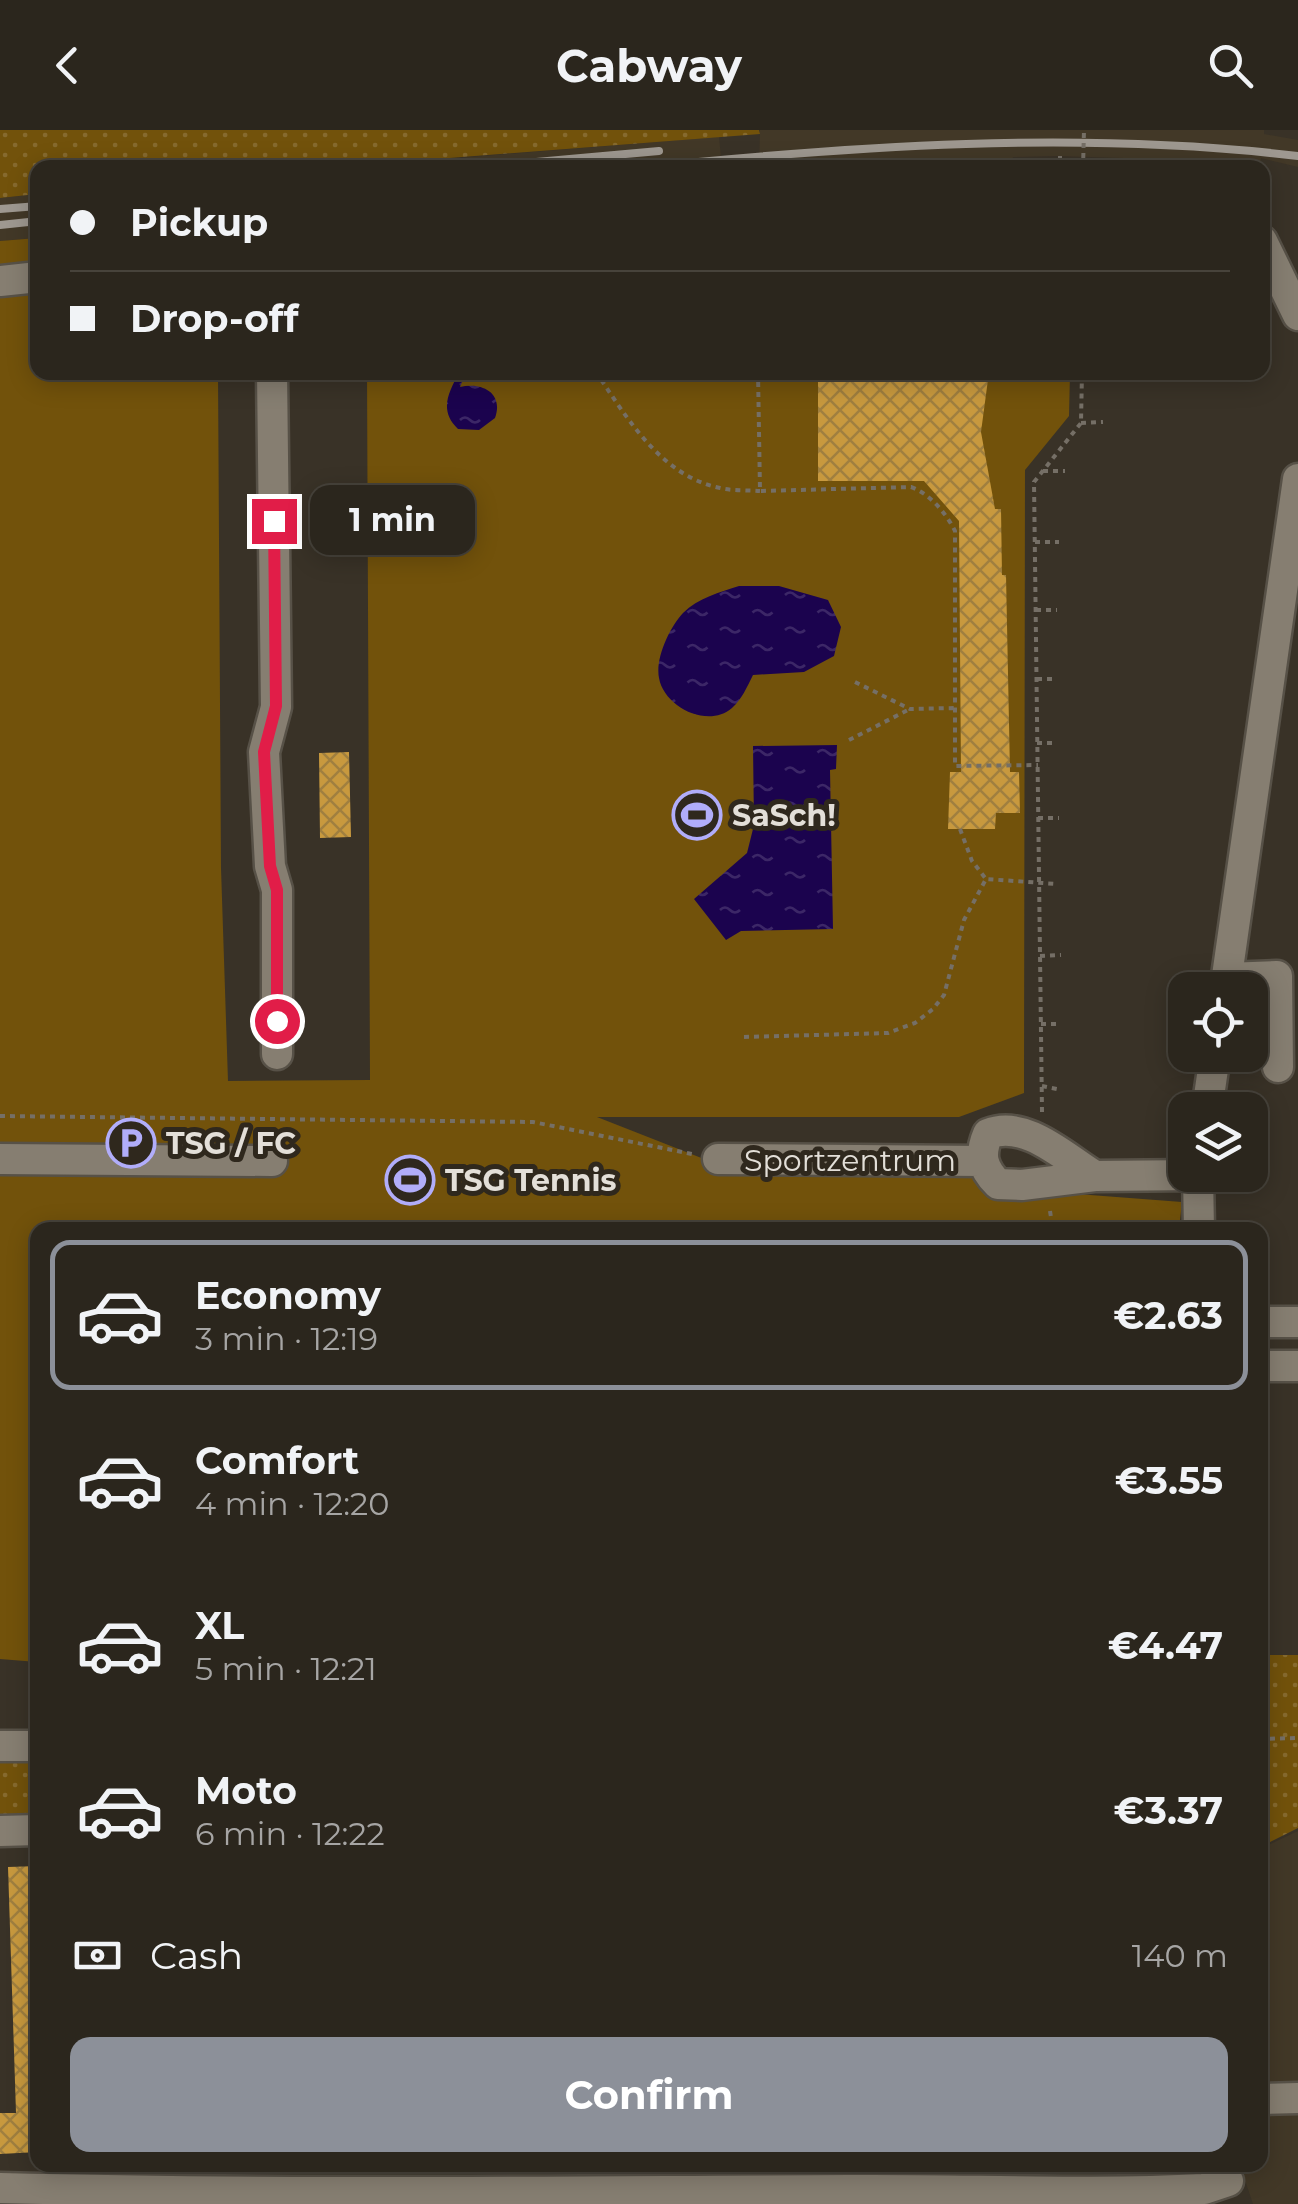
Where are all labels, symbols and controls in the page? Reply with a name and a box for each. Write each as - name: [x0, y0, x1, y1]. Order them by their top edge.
- icon: back: [40, 38, 95, 93]
- text: Cabway: [556, 38, 742, 93]
- icon: search: [1203, 38, 1258, 93]
- text: Pickup: [130, 199, 268, 246]
- text: Drop-off: [130, 295, 299, 342]
- callout: 1 min: [309, 486, 474, 556]
- route end: [252, 499, 297, 544]
- text: 1 min: [349, 500, 436, 539]
- sports icon: SaSch!: [671, 789, 723, 841]
- place label: SaSch!: [732, 797, 836, 834]
- map controls: [1168, 972, 1268, 1192]
- button: locate: [1168, 972, 1268, 1072]
- route start: [255, 999, 300, 1044]
- button: layers: [1168, 1092, 1268, 1192]
- parking icon: TSG / FC: [105, 1117, 157, 1169]
- place label: TSG / FC: [166, 1125, 296, 1162]
- street label: Sportzentrum: [744, 1142, 956, 1179]
- sports icon: TSG Tennis: [384, 1154, 436, 1206]
- place label: TSG Tennis: [445, 1162, 616, 1199]
- icon: car: [75, 1270, 165, 1360]
- text: Economy: [195, 1272, 381, 1319]
- text: €2.63: [1113, 1292, 1223, 1339]
- text: 3 min · 12:19: [195, 1319, 378, 1358]
- icon: car: [75, 1435, 165, 1525]
- text: Comfort: [195, 1437, 359, 1484]
- text: €3.55: [1115, 1457, 1223, 1504]
- text: 4 min · 12:20: [195, 1484, 389, 1523]
- icon: car: [75, 1600, 165, 1690]
- text: XL: [195, 1602, 244, 1649]
- text: €4.47: [1108, 1622, 1223, 1669]
- text: 5 min · 12:21: [195, 1649, 377, 1688]
- icon: car: [75, 1765, 165, 1855]
- text: Moto: [195, 1767, 297, 1814]
- text: €3.37: [1114, 1787, 1223, 1834]
- text: 6 min · 12:22: [195, 1814, 385, 1853]
- icon: cash: [70, 1928, 125, 1983]
- text: Cash: [150, 1932, 243, 1979]
- text: 140 m: [1132, 1936, 1228, 1975]
- button: Confirm: [70, 2037, 1228, 2152]

